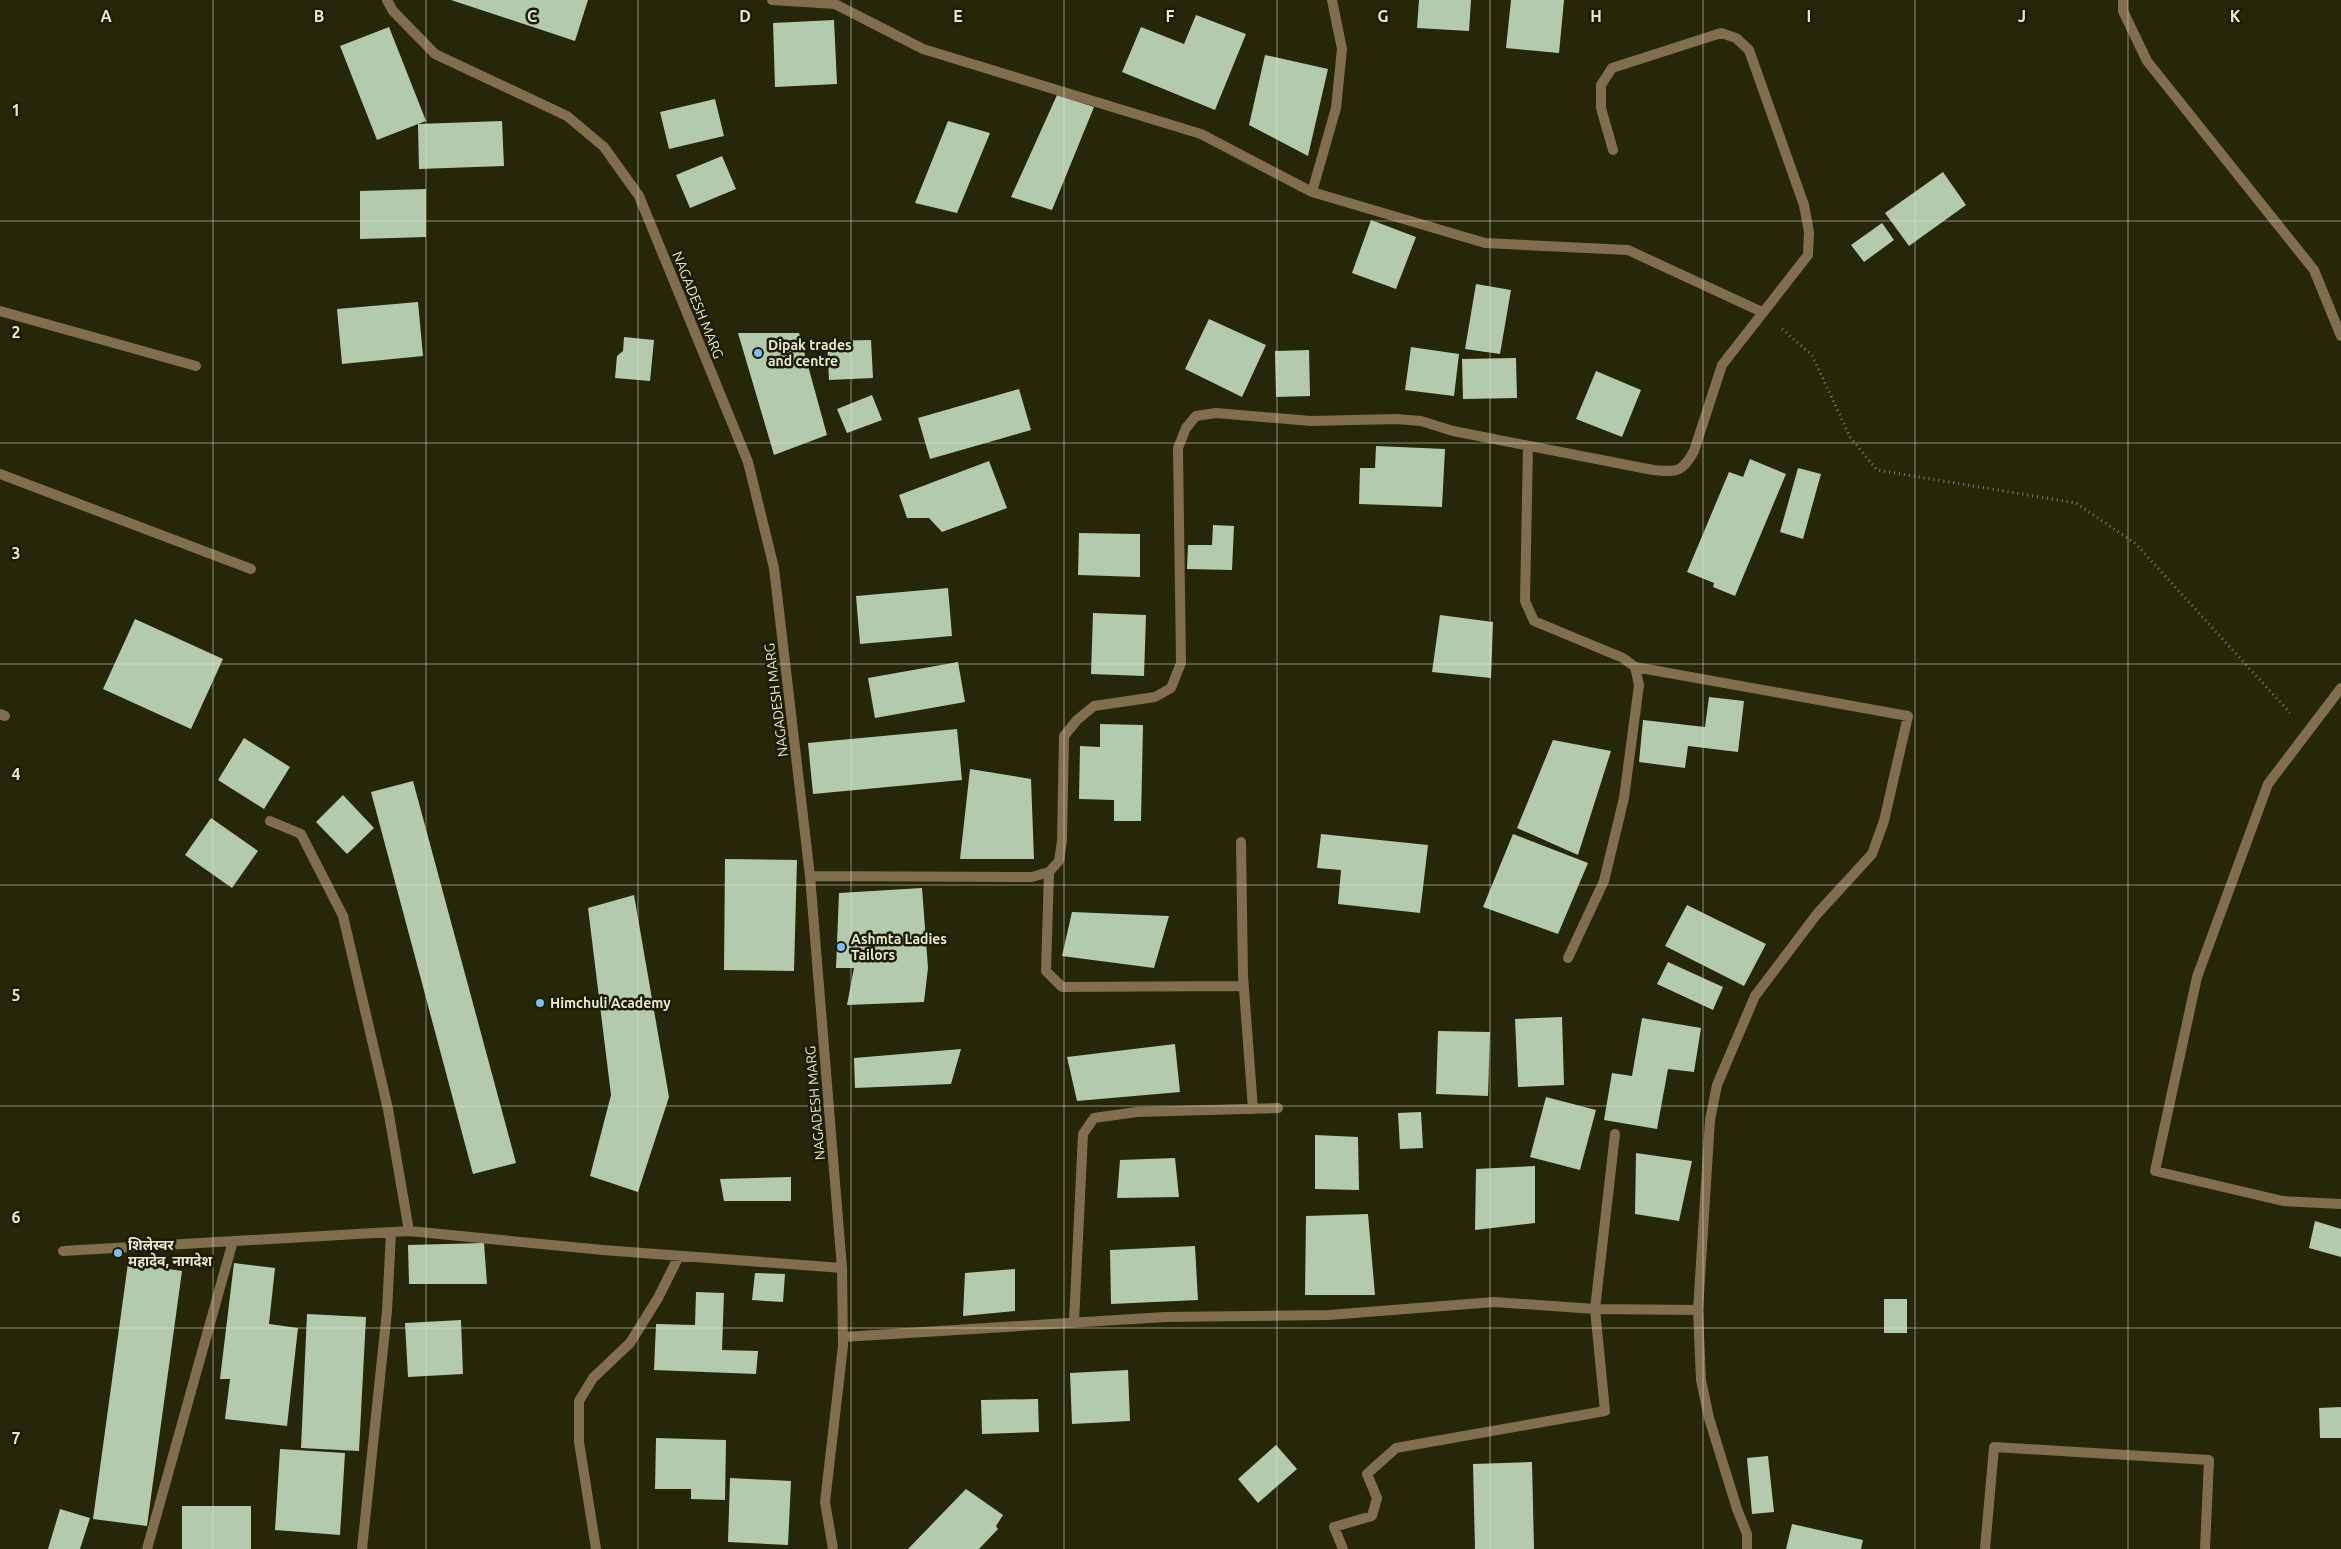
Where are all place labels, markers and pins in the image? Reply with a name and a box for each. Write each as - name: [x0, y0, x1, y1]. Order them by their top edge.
- place label: Dipak trades and centre: [768, 337, 852, 369]
- marker: Dipak trades and centre: [752, 347, 764, 359]
- place label: Ashmta Ladies Tailors: [851, 931, 947, 963]
- marker: Ashmta Ladies Tailors: [835, 941, 847, 953]
- place label: Himchuli Academy: [550, 995, 671, 1011]
- marker: Himchuli Academy: [534, 997, 546, 1009]
- place label: शिलेस्वर महादेव, नागदेश: [128, 1236, 212, 1269]
- marker: शिलेस्वर महादेव, नागदेश: [112, 1247, 124, 1259]

